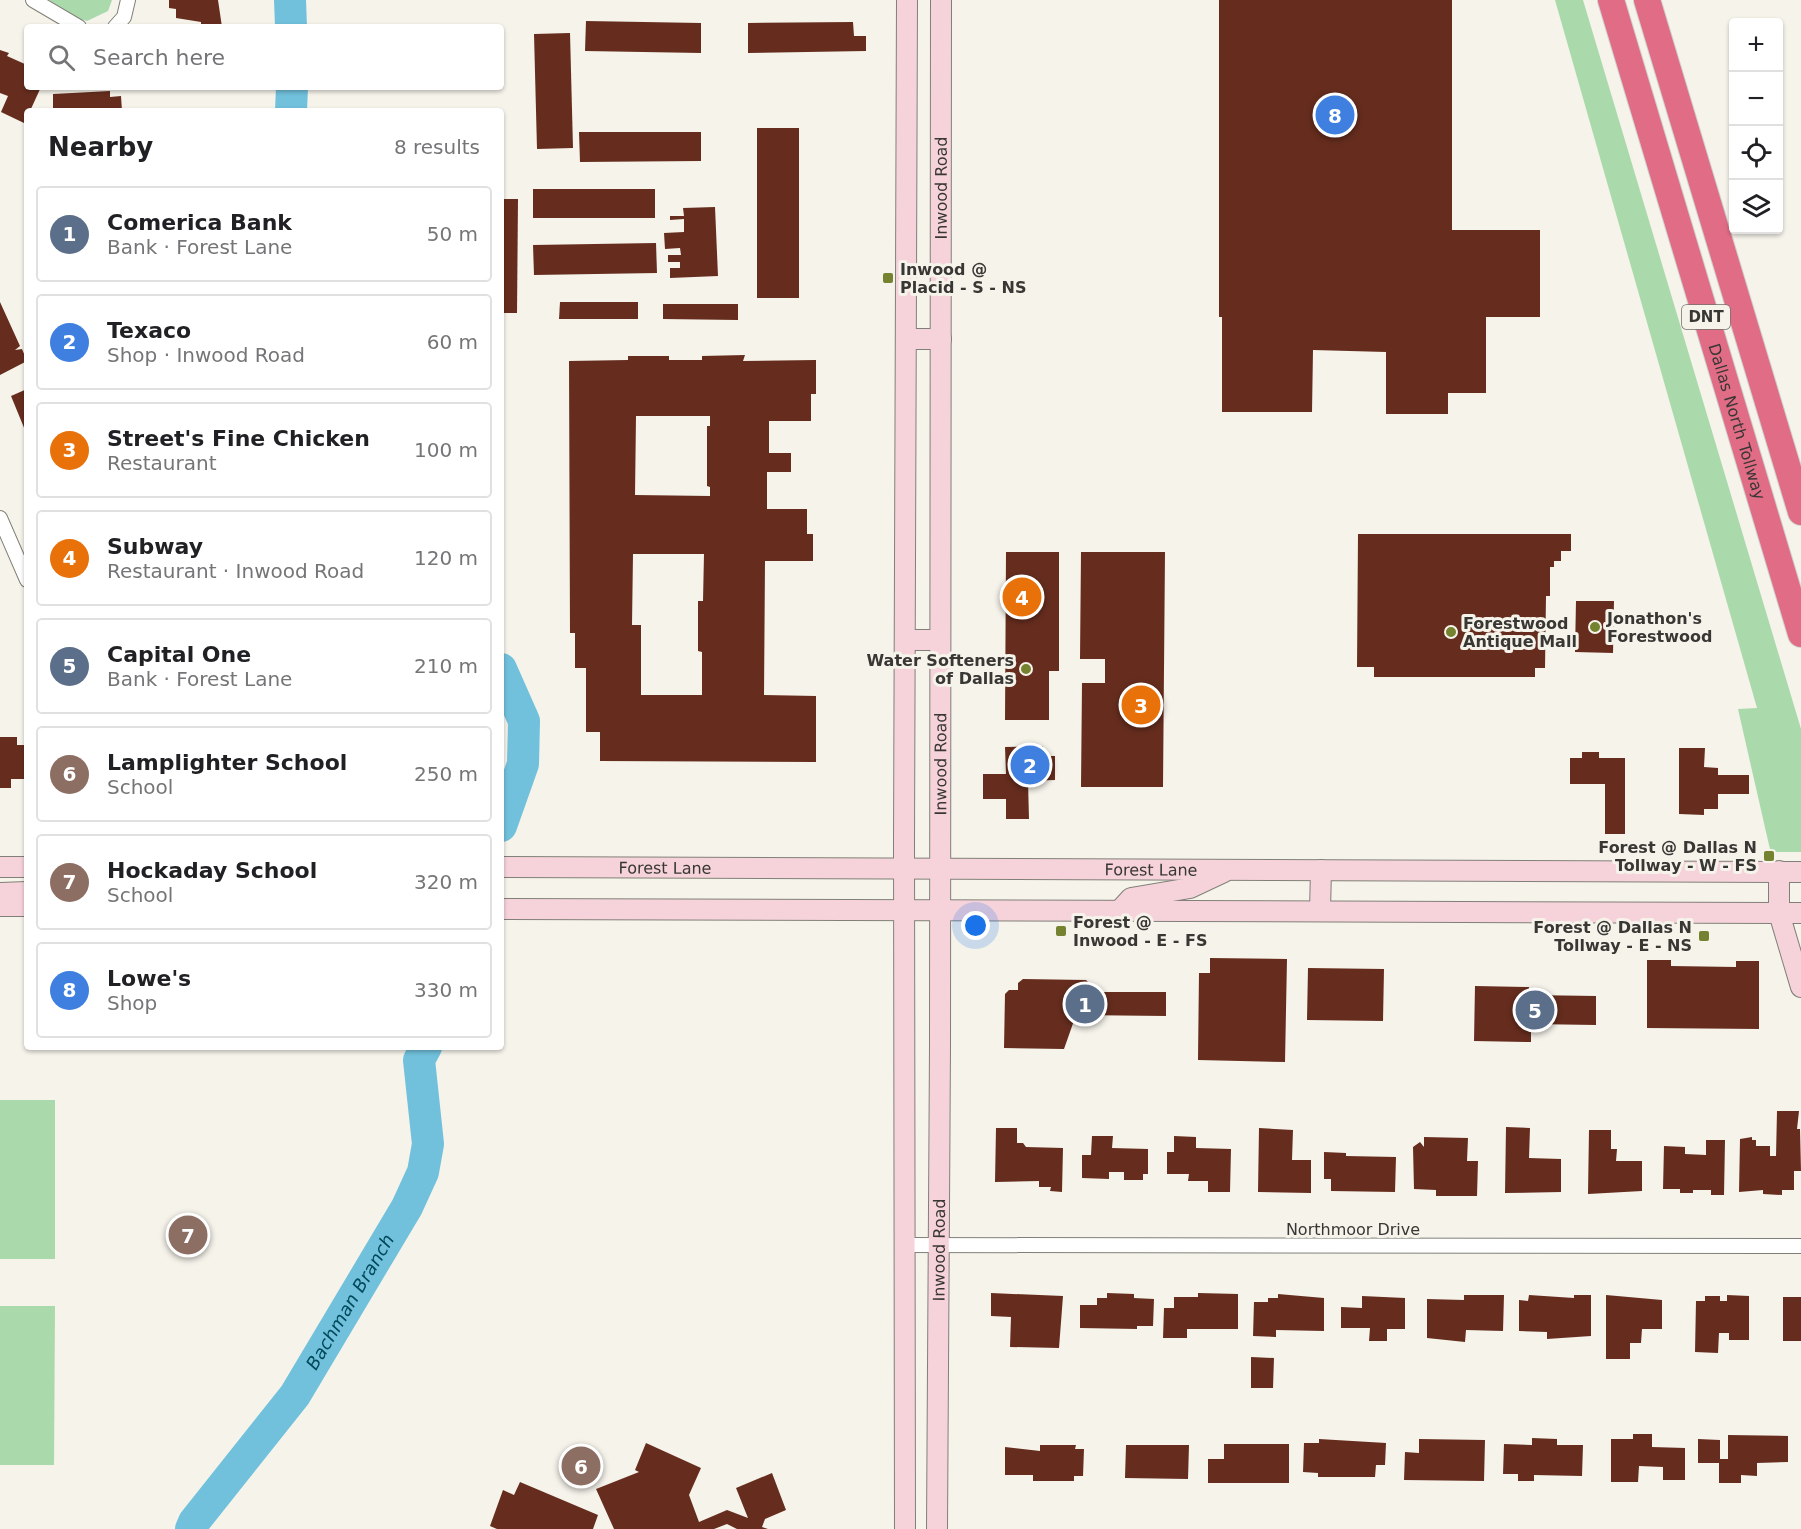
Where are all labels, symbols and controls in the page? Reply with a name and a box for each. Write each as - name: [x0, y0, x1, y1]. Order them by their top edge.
- map controls: [1729, 18, 1783, 234]
- button: +: [1729, 18, 1783, 72]
- search box: [24, 24, 504, 90]
- icon: search: [45, 41, 78, 74]
- text: Search here: [93, 45, 225, 70]
- button: −: [1729, 72, 1783, 126]
- pin: 8: [1316, 92, 1354, 138]
- button: locate: [1729, 126, 1783, 180]
- text: Nearby: [48, 132, 153, 162]
- text: 8 results: [394, 135, 480, 159]
- street label: Inwood Road: [932, 137, 951, 240]
- button: layers: [1729, 180, 1783, 234]
- text: Comerica Bank: [107, 210, 292, 235]
- text: 1: [63, 222, 76, 246]
- text: 50 m: [427, 222, 478, 246]
- text: Bank · Forest Lane: [107, 235, 292, 259]
- place label: Inwood @ Placid - S - NS: [900, 260, 1026, 297]
- marker: Inwood @ Placid - S - NS: [881, 271, 895, 285]
- road number: DNT: [1682, 305, 1730, 329]
- text: Texaco: [107, 318, 191, 343]
- text: 2: [63, 330, 76, 354]
- text: 60 m: [427, 330, 478, 354]
- street label: Dallas North Tollway: [1704, 341, 1769, 502]
- text: Shop · Inwood Road: [107, 343, 305, 367]
- text: Street's Fine Chicken: [107, 426, 370, 451]
- text: 3: [63, 438, 76, 462]
- text: 100 m: [414, 438, 478, 462]
- text: Restaurant: [107, 451, 217, 475]
- text: Subway: [107, 534, 203, 559]
- text: 4: [63, 546, 76, 570]
- text: 120 m: [414, 546, 478, 570]
- text: Restaurant · Inwood Road: [107, 559, 364, 583]
- pin: 4: [1002, 574, 1042, 620]
- place label: Jonathon's Forestwood: [1606, 609, 1712, 646]
- place label: Forestwood Antique Mall: [1463, 614, 1577, 651]
- marker: Jonathon's Forestwood: [1588, 620, 1602, 634]
- marker: Forestwood Antique Mall: [1444, 625, 1458, 639]
- text: Capital One: [107, 642, 251, 667]
- place label: Water Softeners of Dallas: [867, 651, 1014, 688]
- text: 5: [63, 654, 76, 678]
- text: 210 m: [414, 654, 478, 678]
- marker: Water Softeners of Dallas: [1019, 662, 1033, 676]
- text: Bank · Forest Lane: [107, 667, 292, 691]
- pin: 3: [1122, 682, 1160, 728]
- street label: Inwood Road: [931, 713, 950, 816]
- pin: 2: [1010, 742, 1050, 788]
- text: Lamplighter School: [107, 750, 347, 775]
- text: 6: [63, 762, 76, 786]
- text: 250 m: [414, 762, 478, 786]
- text: School: [107, 775, 173, 799]
- place label: Forest @ Dallas N Tollway - W - FS: [1598, 838, 1757, 875]
- marker: Forest @ Dallas N Tollway - W - FS: [1762, 849, 1776, 863]
- text: Hockaday School: [107, 858, 317, 883]
- street label: Forest Lane: [618, 858, 712, 878]
- street label: Forest Lane: [1104, 860, 1198, 880]
- text: 7: [63, 870, 76, 894]
- text: 320 m: [414, 870, 478, 894]
- text: School: [107, 883, 173, 907]
- your location: [961, 911, 990, 940]
- place label: Forest @ Inwood - E - FS: [1073, 913, 1208, 950]
- place label: Forest @ Dallas N Tollway - E - NS: [1533, 918, 1692, 955]
- marker: Forest @ Inwood - E - FS: [1054, 924, 1068, 938]
- marker: Forest @ Dallas N Tollway - E - NS: [1697, 929, 1711, 943]
- text: Lowe's: [107, 966, 191, 991]
- text: 8: [63, 978, 76, 1002]
- text: 330 m: [414, 978, 478, 1002]
- pin: 1: [1066, 982, 1104, 1026]
- pin: 5: [1516, 988, 1555, 1032]
- text: Shop: [107, 991, 157, 1015]
- street label: Inwood Road: [929, 1198, 949, 1302]
- pin: 7: [168, 1212, 207, 1258]
- street label: Northmoor Drive: [1286, 1220, 1420, 1239]
- water label: Bachman Branch: [301, 1230, 398, 1373]
- pin: 6: [562, 1444, 600, 1488]

